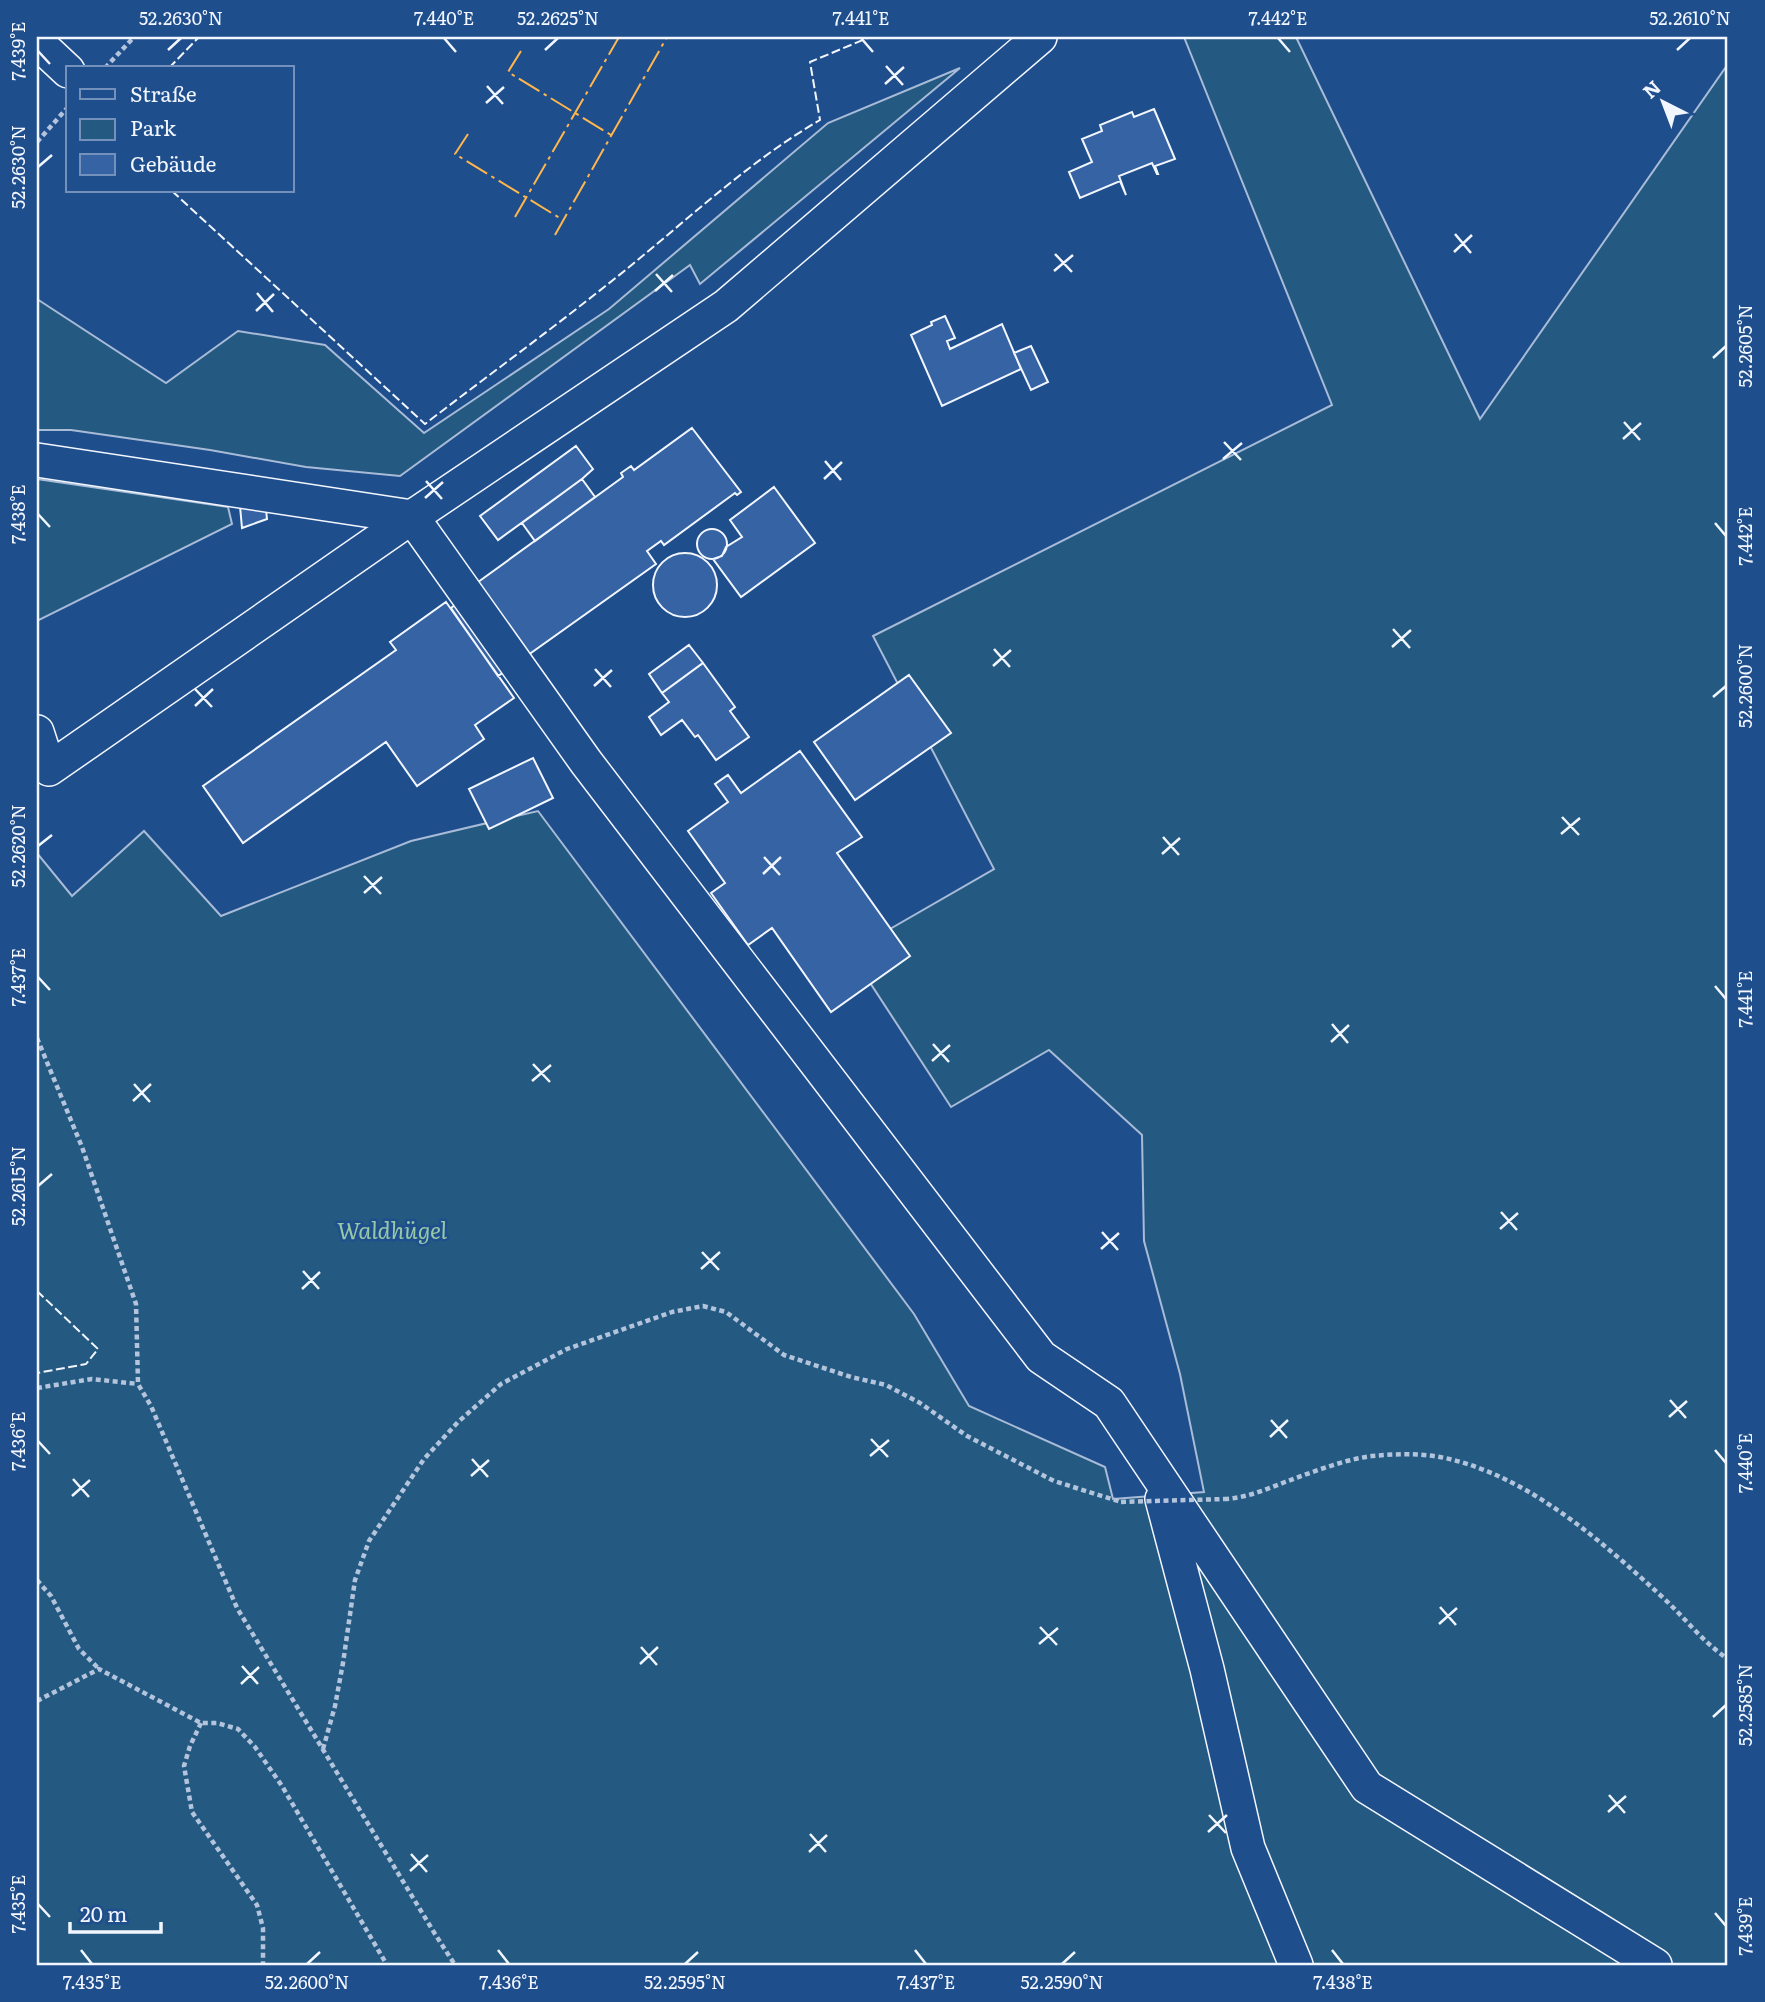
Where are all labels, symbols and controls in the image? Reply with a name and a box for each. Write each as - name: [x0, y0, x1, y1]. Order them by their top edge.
- text: 52.2630°N: [139, 4, 223, 31]
- text: 7.440°E: [414, 4, 474, 31]
- text: 52.2625°N: [517, 4, 599, 31]
- text: 7.441°E: [832, 4, 890, 31]
- text: 7.442°E: [1249, 4, 1307, 31]
- text: 52.2610°N: [1649, 4, 1731, 31]
- text: 7.439°E: [4, 21, 31, 81]
- legend: [66, 66, 294, 192]
- north arrow: [1628, 66, 1698, 136]
- text: N: [1636, 73, 1666, 104]
- text: Straße: [130, 77, 197, 108]
- text: Park: [130, 111, 176, 142]
- text: 52.2630°N: [4, 125, 31, 209]
- text: Gebäude: [130, 147, 217, 178]
- text: 52.2605°N: [1731, 304, 1758, 388]
- text: 7.438°E: [4, 484, 31, 544]
- text: 7.442°E: [1731, 507, 1758, 565]
- text: 52.2600°N: [1731, 644, 1758, 728]
- text: 52.2620°N: [4, 804, 31, 888]
- text: 7.437°E: [4, 948, 31, 1006]
- text: 7.441°E: [1731, 970, 1758, 1028]
- text: 52.2615°N: [4, 1146, 31, 1226]
- park label: Waldhügel: [337, 1212, 448, 1246]
- text: 7.436°E: [4, 1411, 31, 1471]
- text: 7.440°E: [1731, 1433, 1758, 1493]
- text: 52.2585°N: [1731, 1664, 1758, 1746]
- text: 7.435°E: [4, 1875, 31, 1933]
- scale bar: [70, 1890, 161, 1934]
- text: 7.439°E: [1731, 1896, 1758, 1956]
- text: 20 m: [80, 1897, 127, 1928]
- text: 7.435°E: [63, 1968, 121, 1995]
- text: 52.2600°N: [265, 1968, 349, 1995]
- text: 7.436°E: [479, 1968, 539, 1995]
- text: 52.2595°N: [644, 1968, 726, 1995]
- text: 7.437°E: [897, 1968, 955, 1995]
- text: 52.2590°N: [1020, 1968, 1104, 1995]
- text: 7.438°E: [1313, 1968, 1373, 1995]

